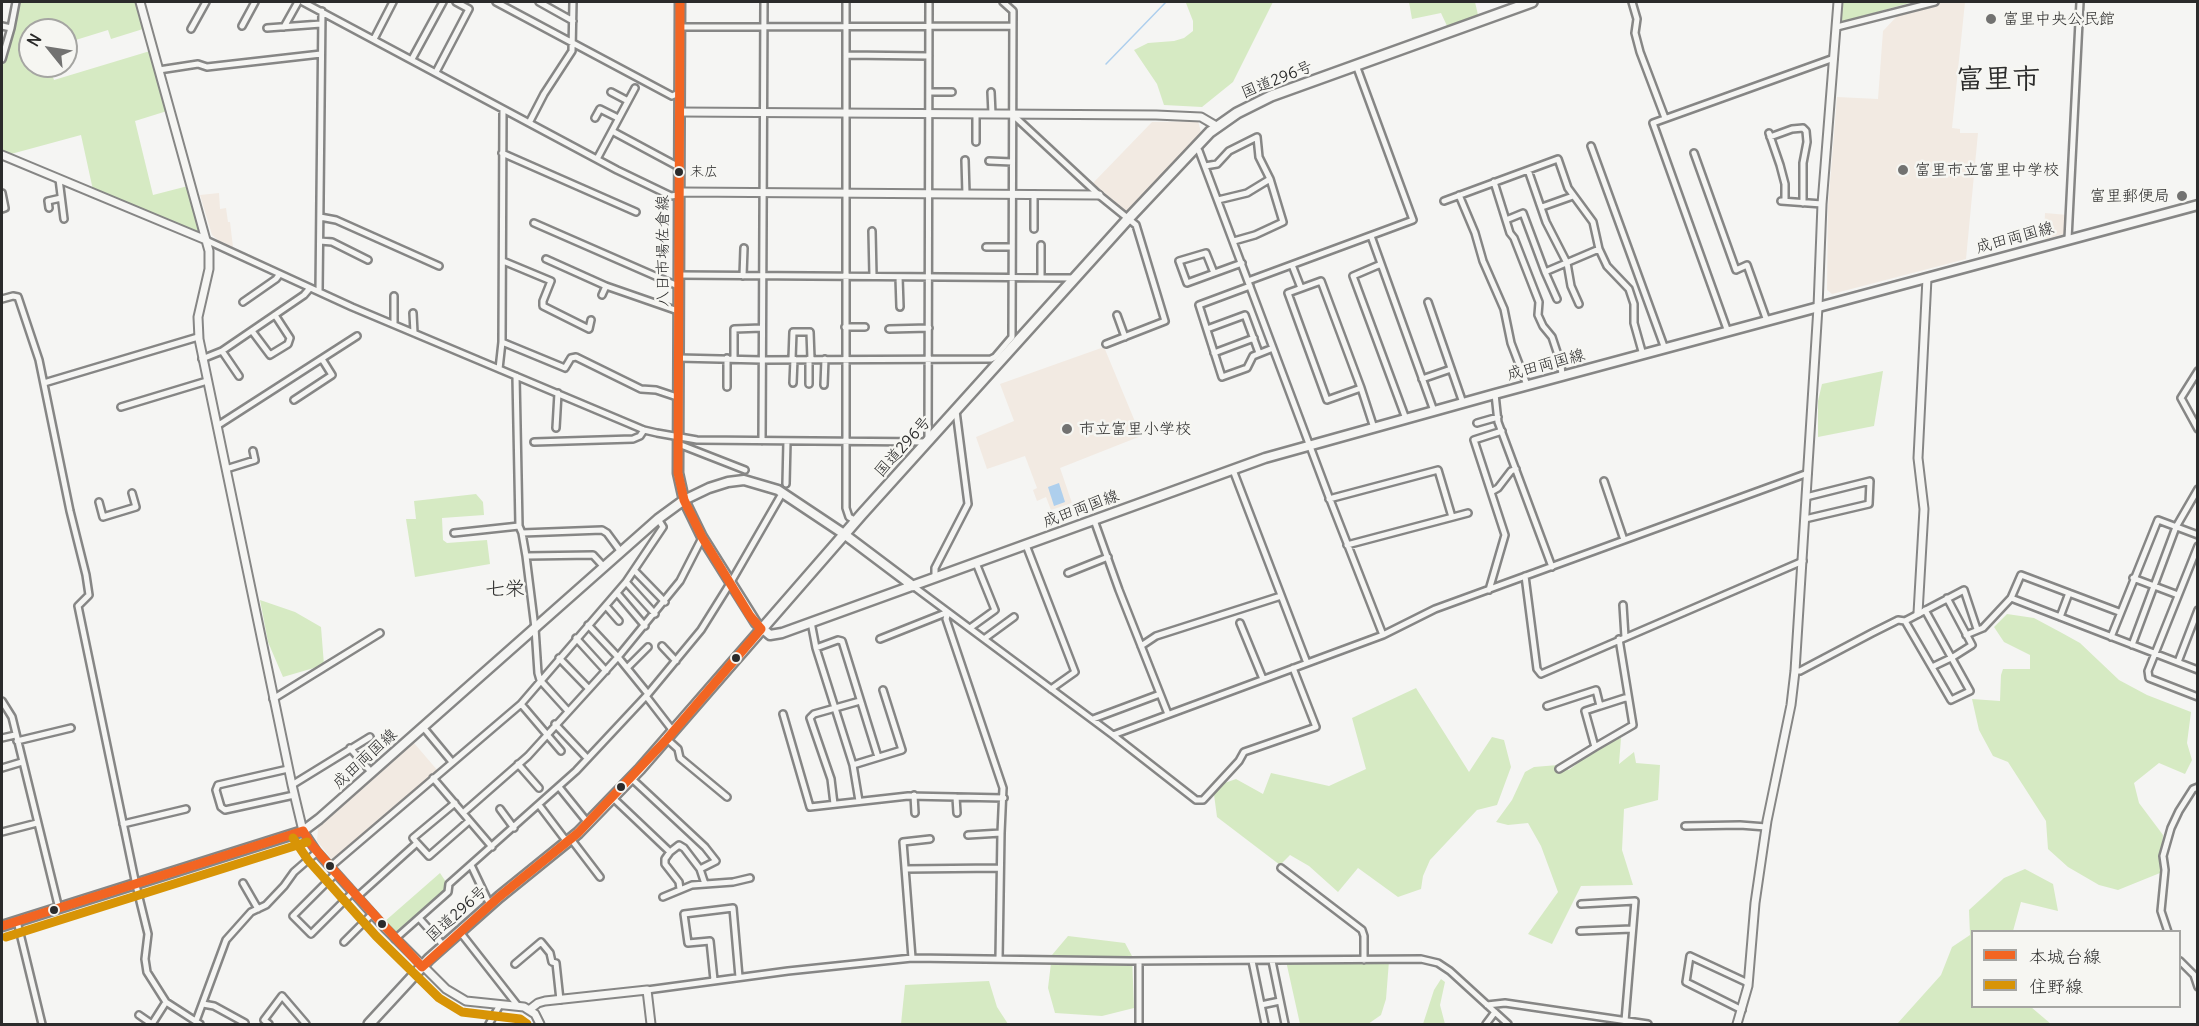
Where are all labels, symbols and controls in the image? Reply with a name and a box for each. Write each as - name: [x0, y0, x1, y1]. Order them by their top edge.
- place label: 富里中央公民館: [2003, 9, 2115, 29]
- marker: 富里中央公民館: [1984, 12, 1998, 26]
- north arrow: [18, 18, 78, 78]
- text: N: [23, 30, 46, 50]
- street label: 国道296号: [1239, 57, 1315, 103]
- district label: 富里市: [1956, 63, 2040, 97]
- place label: 富里市立富里中学校: [1915, 160, 2059, 180]
- marker: 富里市立富里中学校: [1896, 163, 1910, 177]
- place label: 末広: [690, 164, 718, 180]
- marker: 末広: [673, 166, 685, 178]
- place label: 富里郵便局: [2090, 186, 2170, 206]
- marker: 富里郵便局: [2175, 189, 2189, 203]
- street label: 八日市場佐倉線: [653, 195, 673, 307]
- street label: 成田両国線: [1974, 218, 2056, 258]
- street label: 成田両国線: [1505, 345, 1587, 385]
- street label: 国道296号: [871, 413, 935, 481]
- place label: 市立富里小学校: [1079, 419, 1191, 439]
- marker: 市立富里小学校: [1060, 422, 1074, 436]
- street label: 成田両国線: [1040, 486, 1122, 532]
- district label: 七栄: [485, 577, 525, 601]
- unlabelled marker: [730, 652, 742, 664]
- street label: 成田両国線: [329, 725, 401, 793]
- unlabelled marker: [615, 781, 627, 793]
- unlabelled marker: [324, 860, 336, 872]
- street label: 国道296号: [423, 882, 491, 946]
- unlabelled marker: [48, 904, 60, 916]
- unlabelled marker: [376, 918, 388, 930]
- legend: [1971, 930, 2181, 1008]
- text: 本城台線: [2029, 945, 2101, 968]
- text: 住野線: [2029, 975, 2083, 998]

